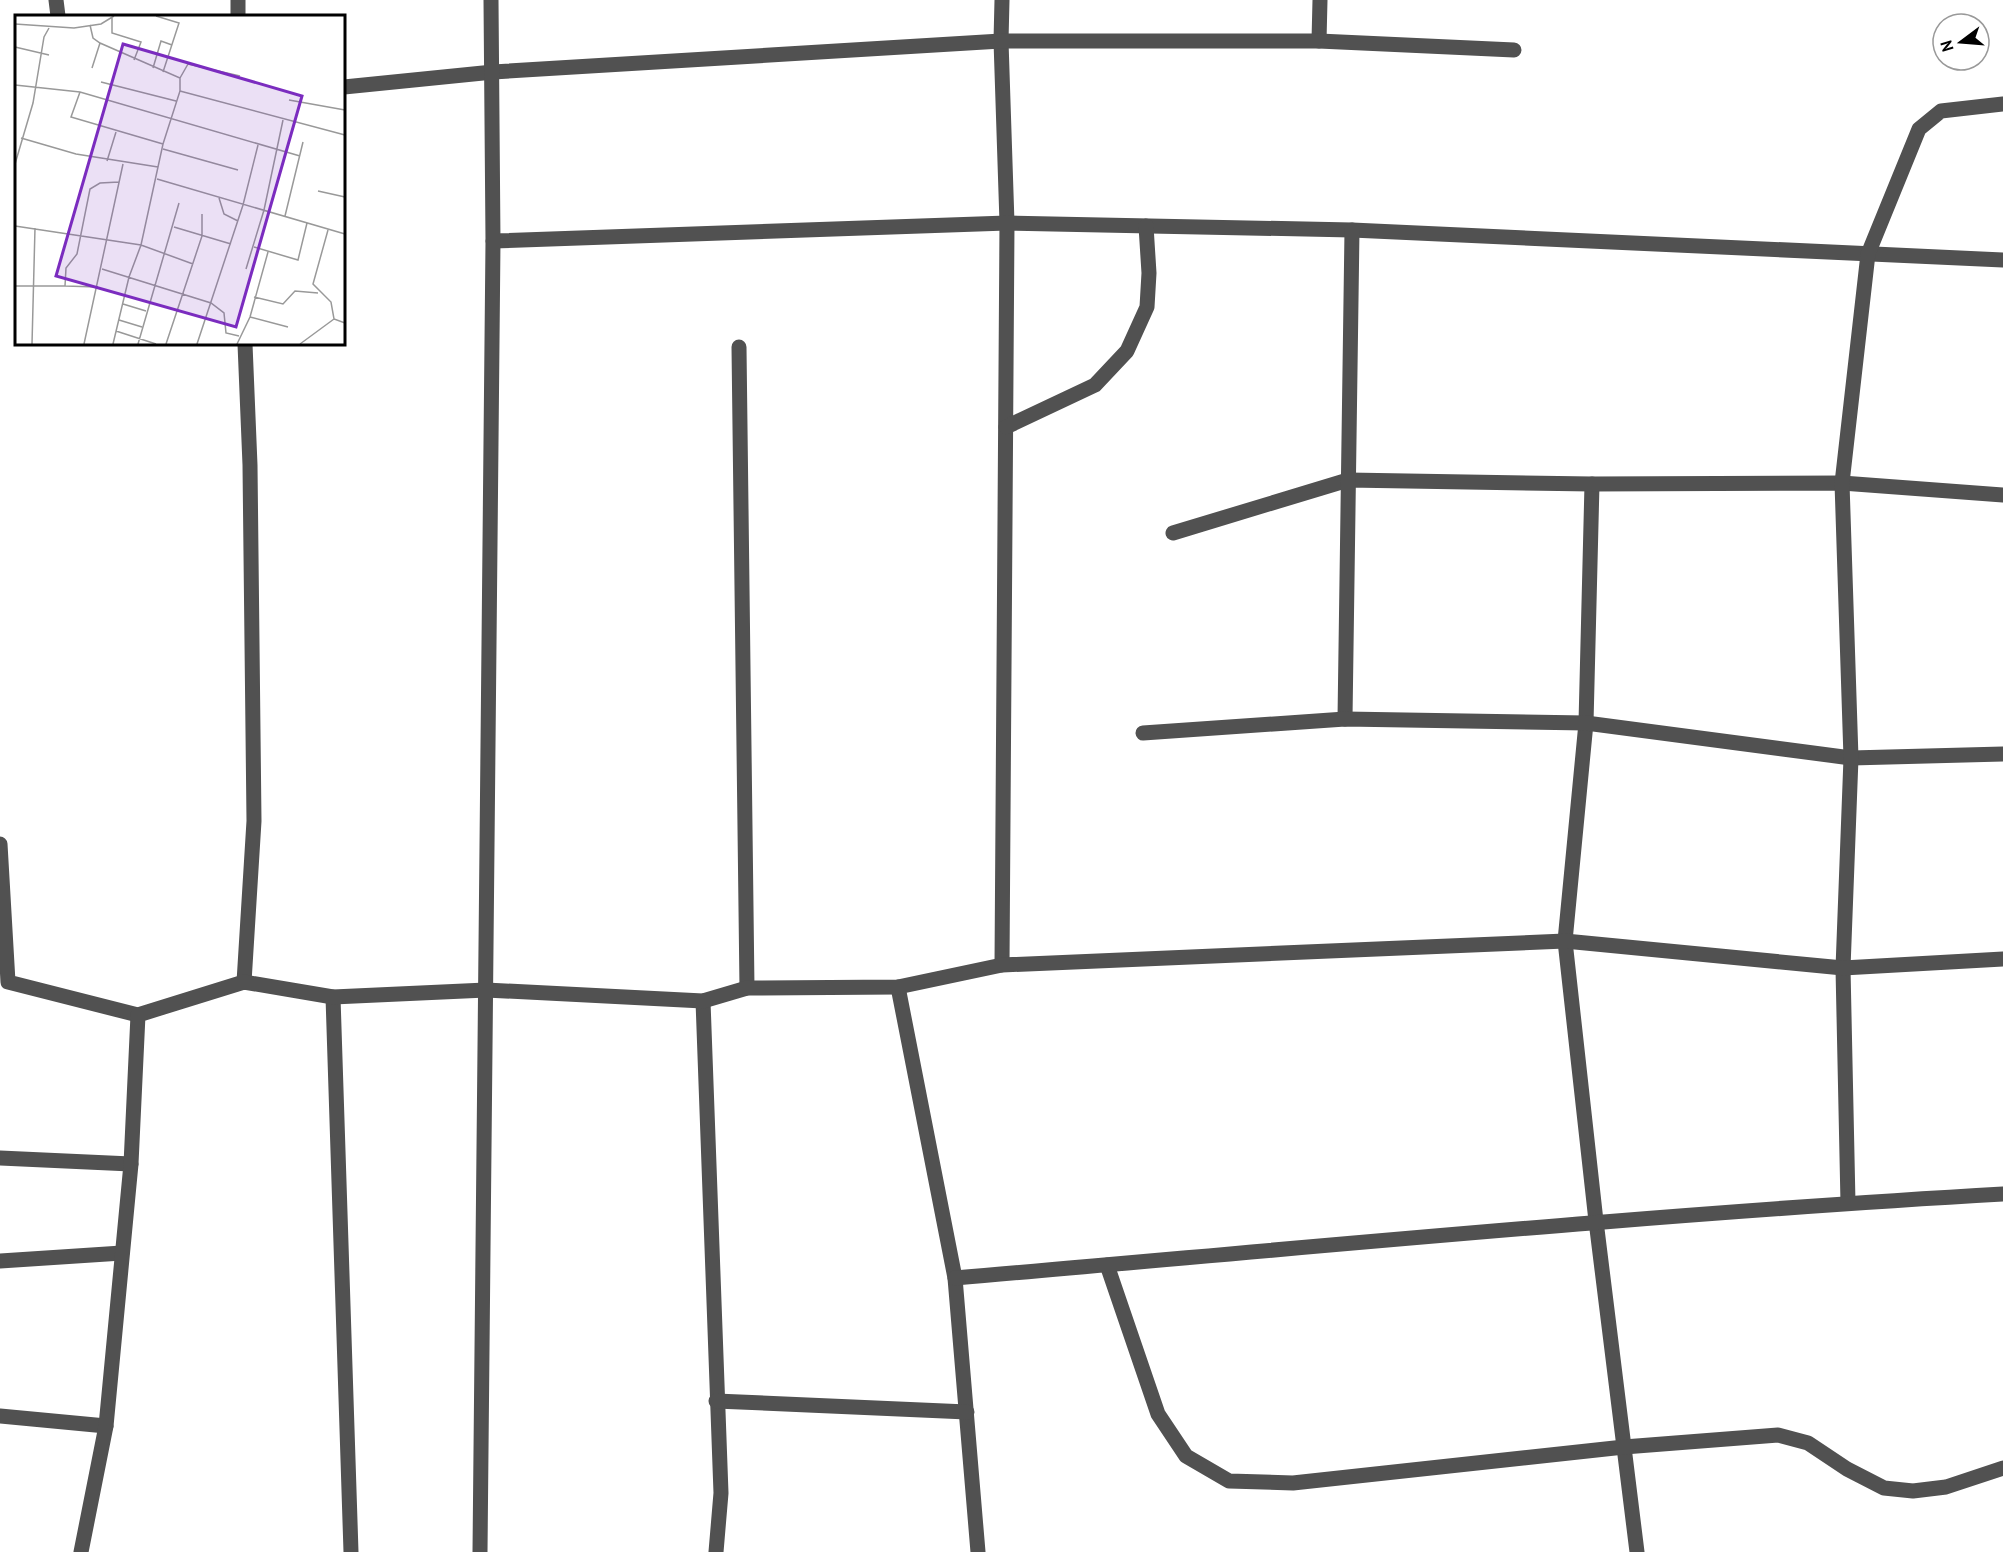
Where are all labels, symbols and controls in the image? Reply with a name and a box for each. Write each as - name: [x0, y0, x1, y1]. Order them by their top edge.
- north arrow: [1931, 12, 1991, 72]
- inset map: [15, 15, 345, 345]
- text: N: [1936, 38, 1958, 54]

